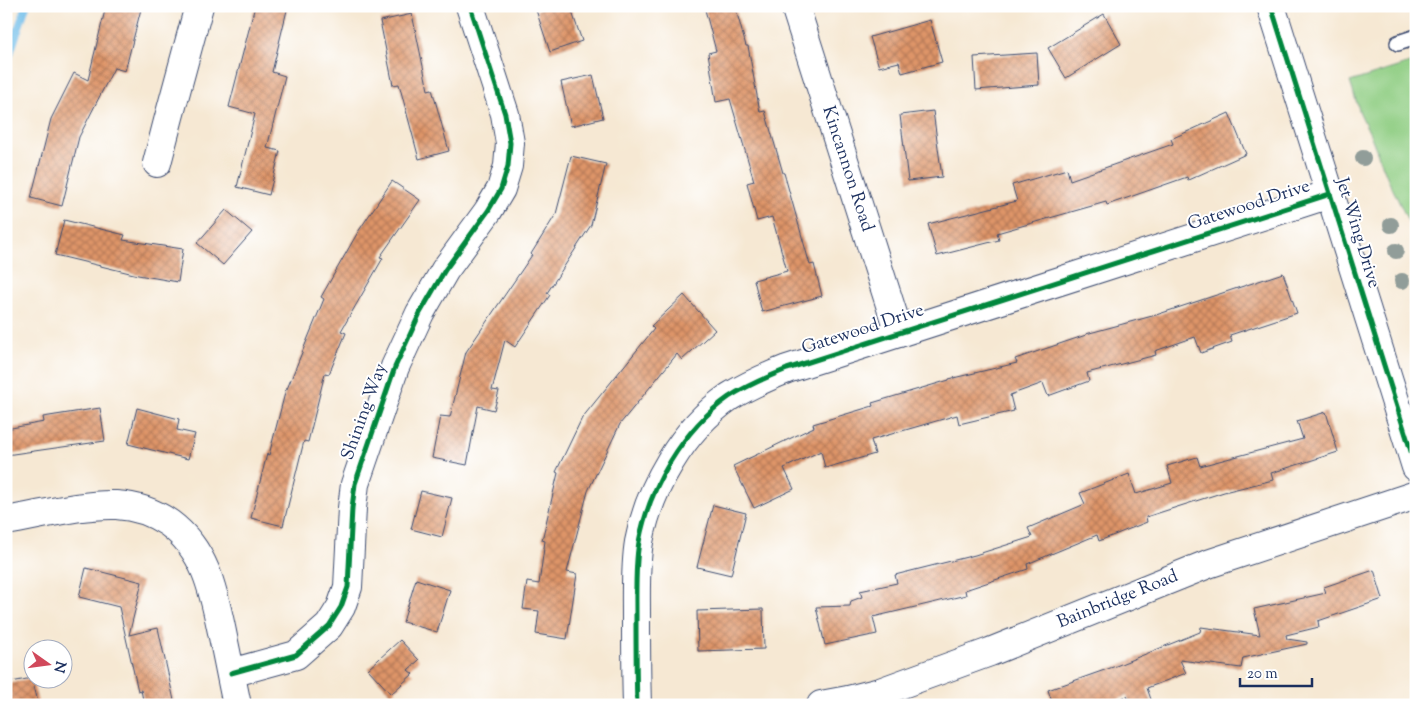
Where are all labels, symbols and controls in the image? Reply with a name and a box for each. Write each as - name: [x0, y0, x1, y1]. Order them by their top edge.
- street label: Kincannon Road: [814, 103, 880, 235]
- street label: Gatewood Drive: [1185, 174, 1313, 238]
- street label: Jet Wing Drive: [1328, 174, 1386, 291]
- street label: Gatewood Drive: [799, 298, 927, 362]
- street label: Shining Way: [335, 360, 395, 464]
- street label: Bainbridge Road: [1054, 564, 1182, 636]
- north arrow: [22, 638, 72, 688]
- scale bar: [1240, 656, 1312, 688]
- text: N: [48, 659, 70, 675]
- text: 20 m: [1247, 664, 1278, 685]

